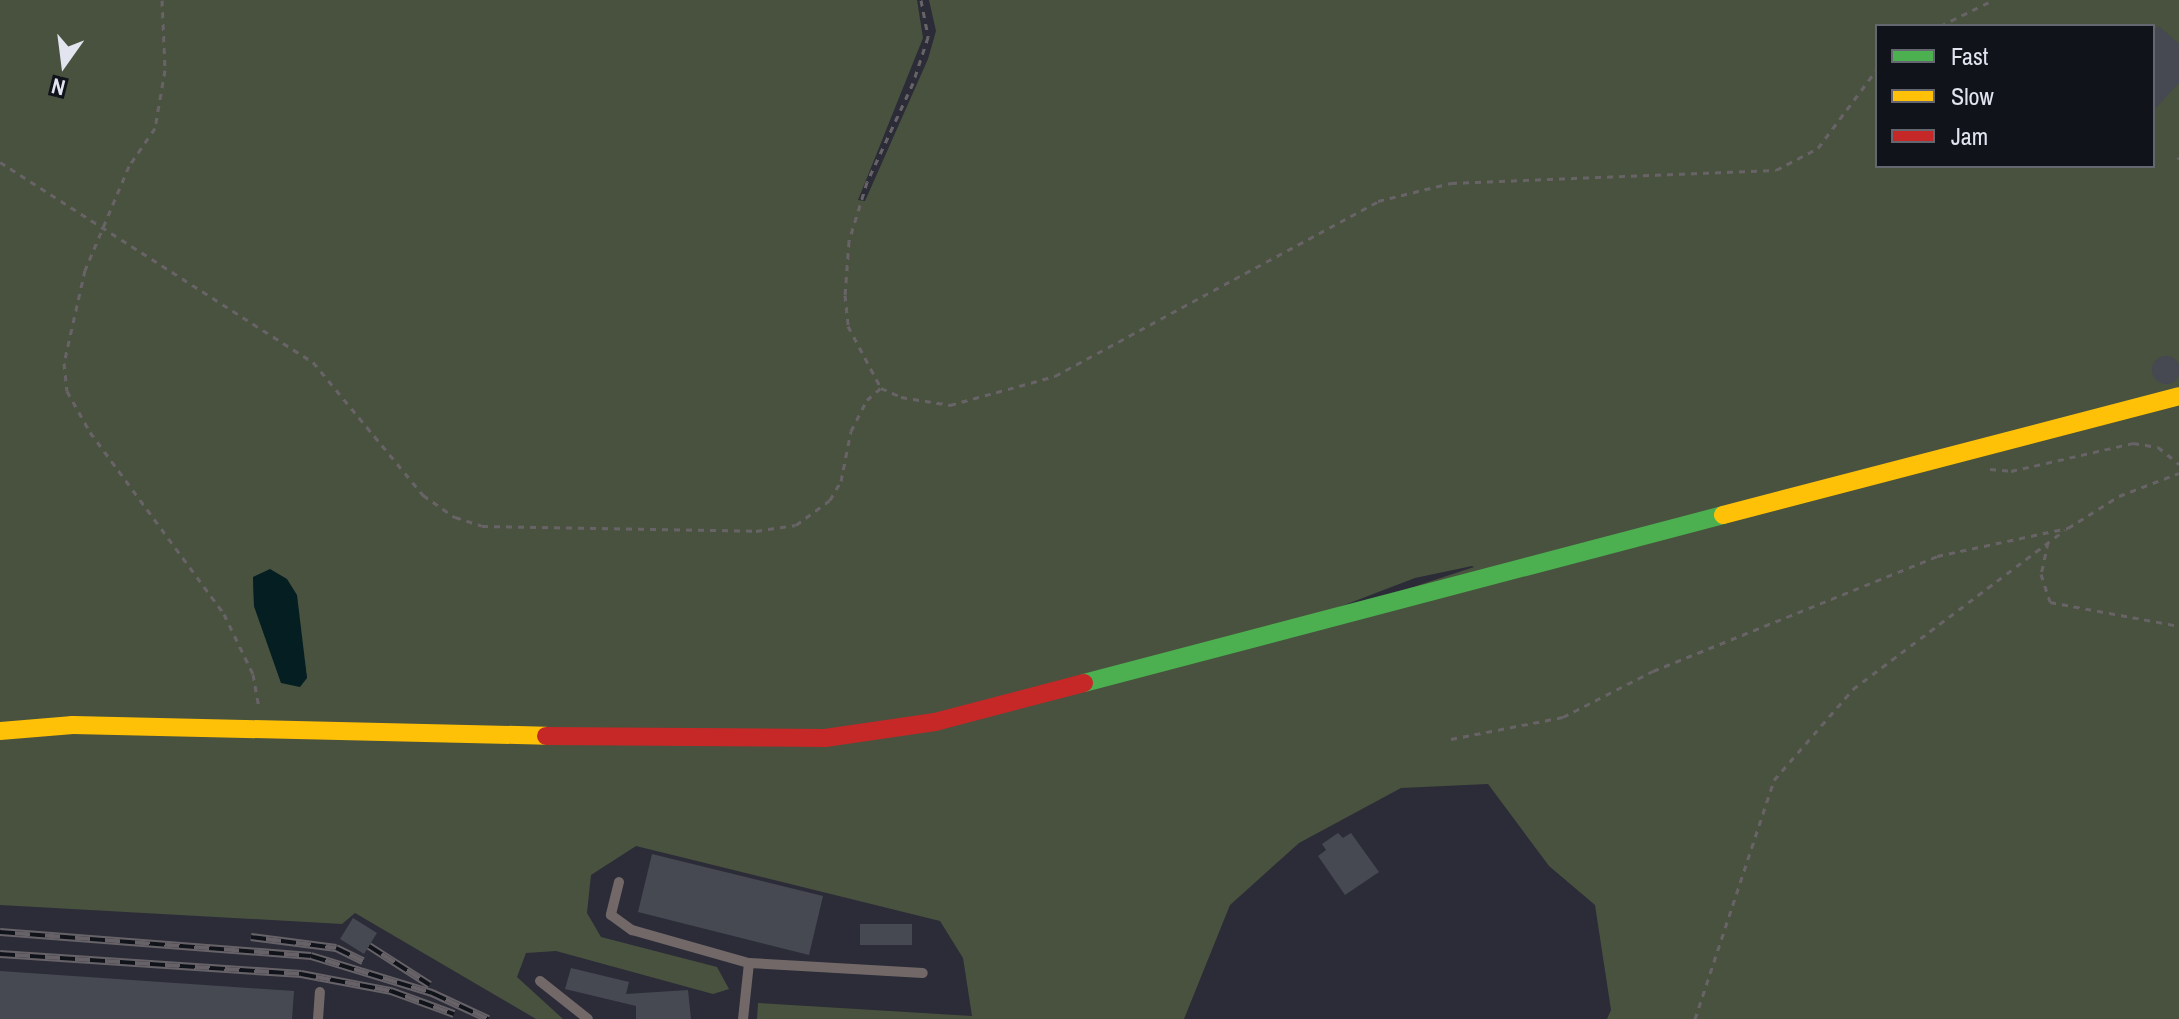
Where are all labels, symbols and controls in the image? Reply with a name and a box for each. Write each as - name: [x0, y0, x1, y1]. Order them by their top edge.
- north arrow: [24, 24, 104, 104]
- legend: [1875, 24, 2155, 168]
- text: Fast: [1951, 40, 1988, 72]
- text: N: [48, 71, 68, 103]
- text: Slow: [1951, 80, 1994, 112]
- text: Jam: [1951, 120, 1988, 152]

